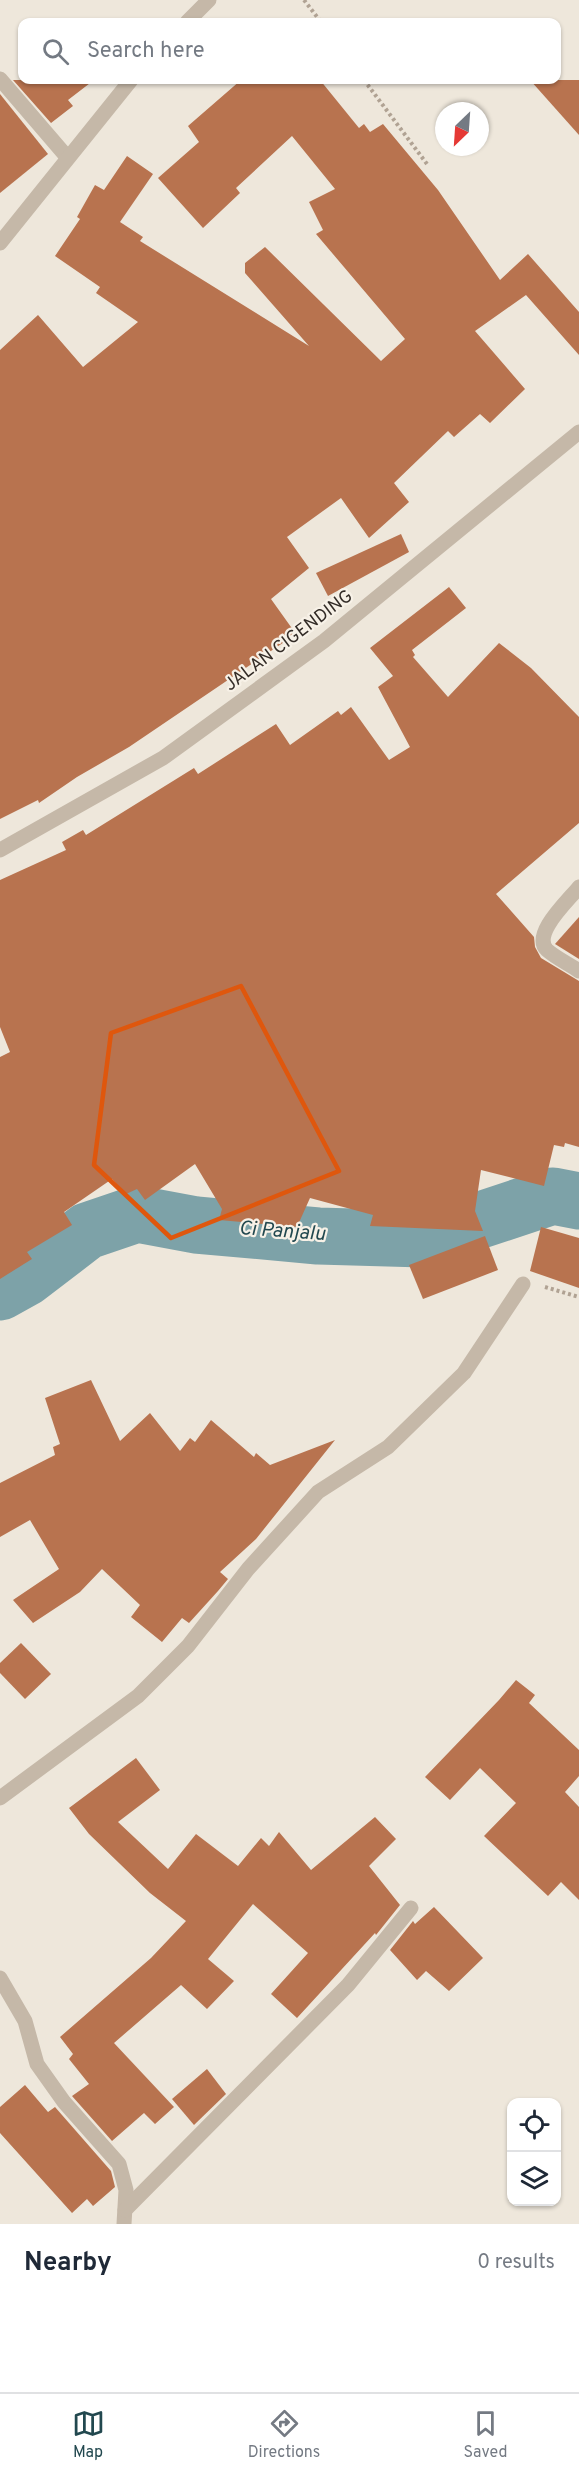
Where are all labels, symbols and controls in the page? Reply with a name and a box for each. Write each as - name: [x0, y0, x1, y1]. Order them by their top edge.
- search box: [18, 18, 561, 84]
- icon: search: [39, 35, 72, 68]
- text: Search here: [87, 38, 205, 65]
- north arrow: [435, 102, 489, 156]
- street label: JALAN CIGENDING: [220, 585, 358, 697]
- water label: Ci Panjalu: [238, 1216, 327, 1248]
- map controls: [507, 2098, 561, 2206]
- button: locate: [507, 2098, 561, 2152]
- button: layers: [507, 2152, 561, 2206]
- text: Nearby: [24, 2247, 112, 2280]
- text: 0 results: [477, 2250, 555, 2276]
- tab: Map: [72, 2407, 105, 2463]
- tab: Directions: [248, 2407, 320, 2463]
- tab: Saved: [463, 2407, 507, 2463]

